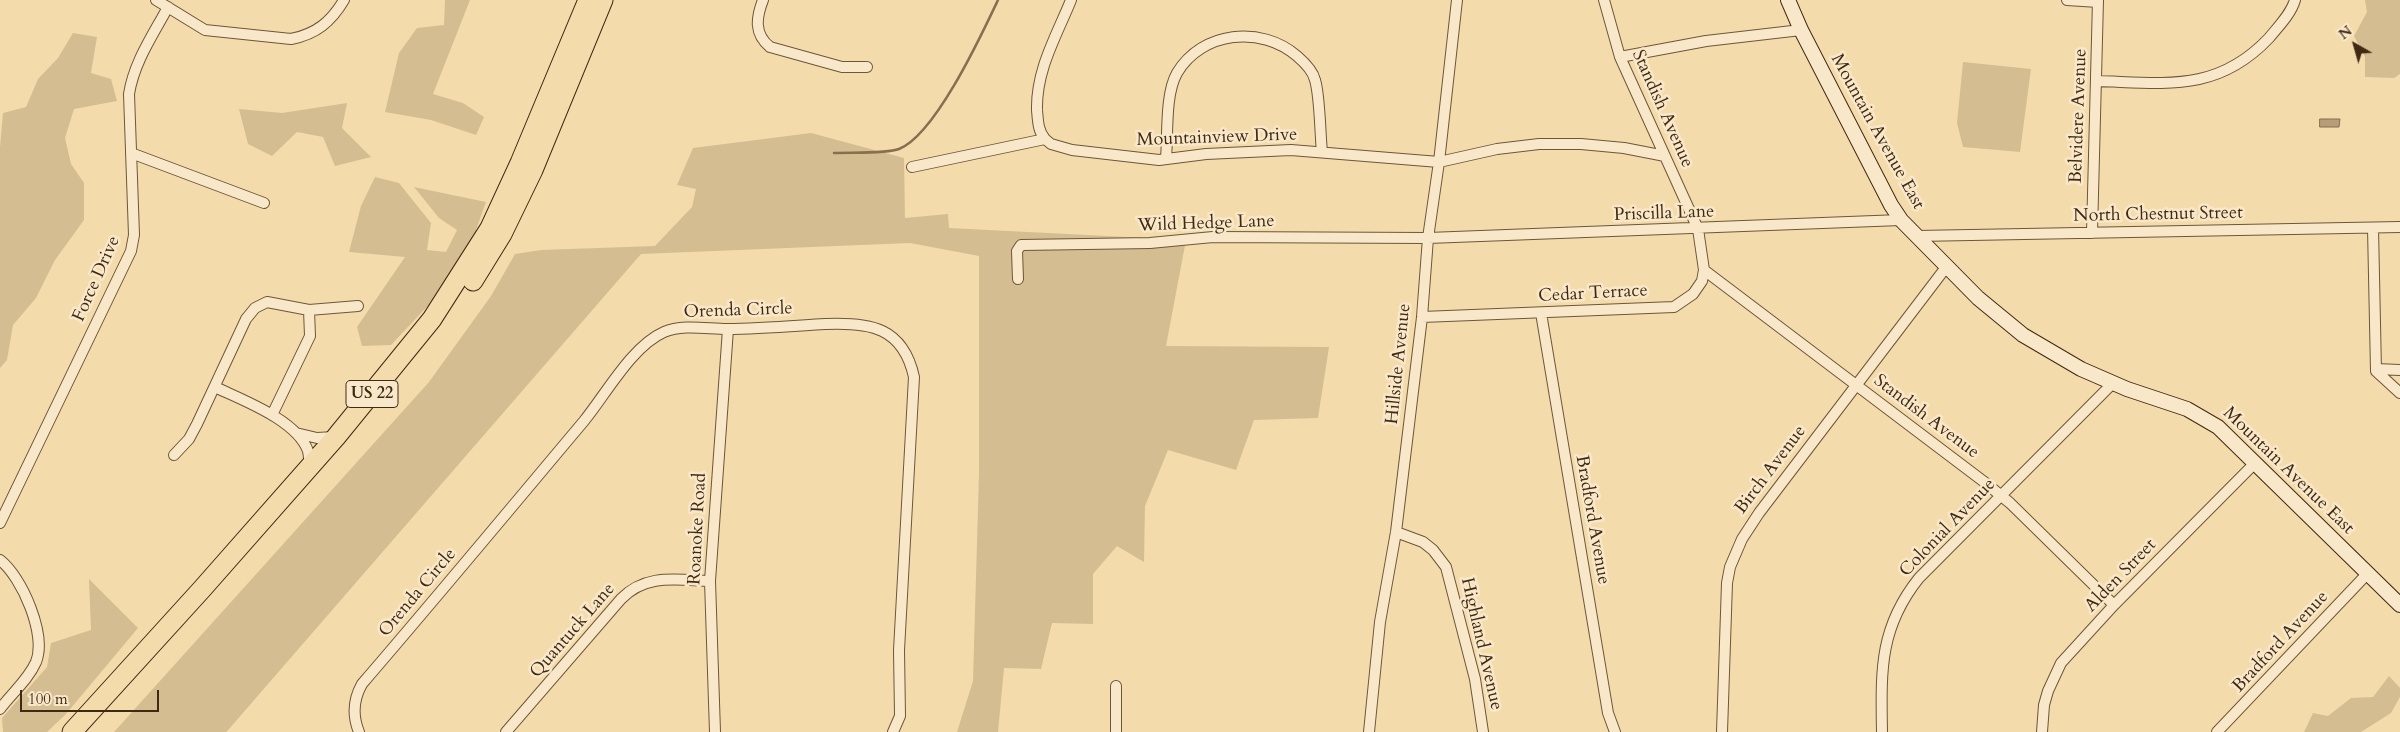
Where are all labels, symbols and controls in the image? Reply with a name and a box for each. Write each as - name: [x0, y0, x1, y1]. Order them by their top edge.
- north arrow: [2330, 20, 2380, 70]
- text: N: [2335, 22, 2356, 44]
- street label: Standish Avenue: [1626, 47, 1698, 171]
- street label: Belvidere Avenue: [2066, 48, 2092, 184]
- street label: Mountain Avenue East: [1825, 51, 1929, 213]
- street label: Mountainview Drive: [1136, 124, 1298, 152]
- street label: Priscilla Lane: [1613, 201, 1715, 227]
- street label: North Chestnut Street: [2073, 203, 2243, 227]
- street label: Wild Hedge Lane: [1137, 211, 1275, 237]
- street label: Force Drive: [69, 233, 125, 325]
- street label: Cedar Terrace: [1538, 280, 1648, 308]
- street label: Orenda Circle: [683, 298, 793, 324]
- street label: Hillside Avenue: [1382, 303, 1416, 425]
- street label: Standish Avenue: [1869, 370, 1983, 464]
- road number: US 22: [346, 380, 398, 408]
- street label: Mountain Avenue East: [2218, 403, 2358, 539]
- street label: Birch Avenue: [1731, 422, 1811, 518]
- street label: Bradford Avenue: [1570, 454, 1614, 586]
- street label: Roanoke Road: [684, 472, 712, 586]
- street label: Colonial Avenue: [1896, 474, 2000, 582]
- street label: Alden Street: [2081, 535, 2161, 617]
- street label: Orenda Circle: [375, 544, 461, 642]
- street label: Highland Avenue: [1455, 576, 1507, 712]
- street label: Quantuck Lane: [526, 579, 620, 683]
- street label: Bradford Avenue: [2229, 587, 2333, 697]
- scale bar: [22, 680, 161, 712]
- text: 100 m: [28, 689, 68, 709]

